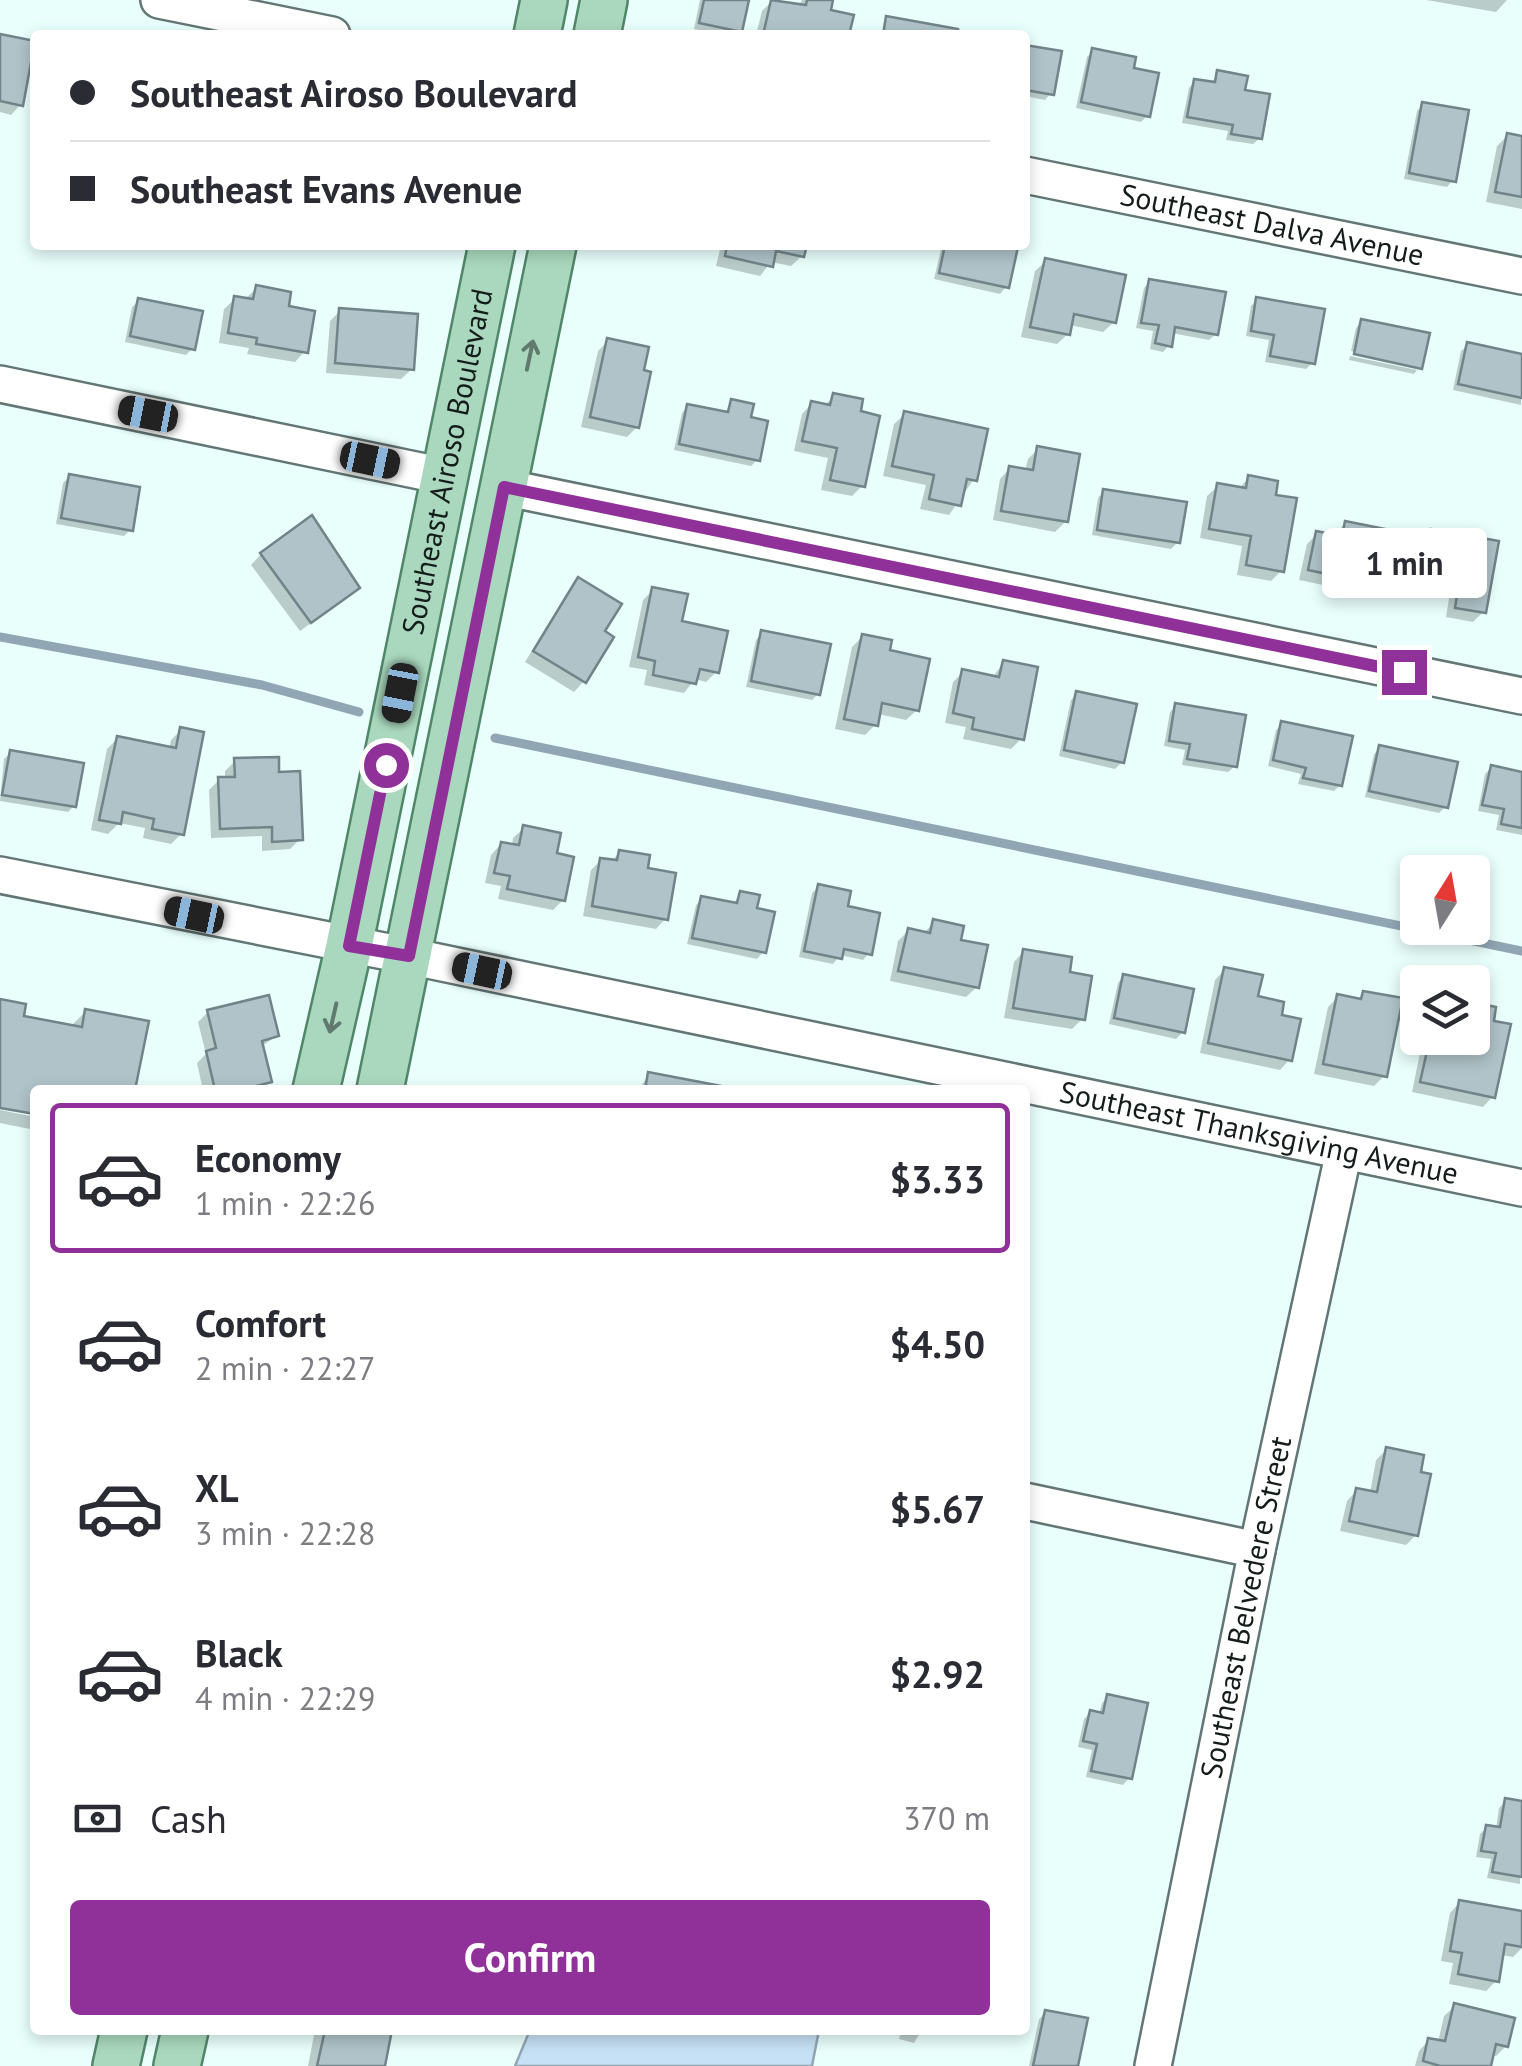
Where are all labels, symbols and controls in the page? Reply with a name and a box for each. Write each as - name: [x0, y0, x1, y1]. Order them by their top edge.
- text: Southeast Airoso Boulevard: [130, 68, 578, 117]
- text: Southeast Evans Avenue: [130, 164, 522, 213]
- street label: Southeast Dalva Avenue: [1117, 174, 1428, 274]
- street label: Southeast Airoso Boulevard: [392, 285, 501, 638]
- one-way arrow: [521, 340, 540, 372]
- car: [116, 394, 180, 434]
- car: [338, 439, 402, 481]
- callout: 1 min: [1322, 527, 1486, 597]
- text: 1 min: [1365, 542, 1444, 584]
- route end: [1382, 650, 1427, 695]
- car: [380, 661, 420, 725]
- route start: [364, 743, 409, 788]
- north arrow: [1400, 855, 1490, 945]
- map controls: [1400, 855, 1490, 1055]
- car: [162, 894, 226, 936]
- car: [450, 950, 514, 992]
- button: layers: [1400, 965, 1490, 1055]
- one-way arrow: [323, 1001, 341, 1033]
- street label: Southeast Thanksgiving Avenue: [1056, 1071, 1462, 1192]
- icon: car: [75, 1133, 165, 1223]
- text: Economy: [195, 1133, 341, 1182]
- text: $3.33: [889, 1154, 985, 1203]
- text: 1 min · 22:26: [195, 1182, 375, 1224]
- icon: car: [75, 1298, 165, 1388]
- text: Comfort: [195, 1298, 326, 1347]
- text: $4.50: [889, 1319, 985, 1368]
- text: 2 min · 22:27: [195, 1347, 375, 1389]
- street label: Southeast Belvedere Street: [1190, 1432, 1299, 1781]
- icon: car: [75, 1463, 165, 1553]
- text: XL: [195, 1463, 239, 1512]
- text: $5.67: [889, 1484, 985, 1533]
- text: 3 min · 22:28: [195, 1512, 375, 1554]
- icon: car: [75, 1628, 165, 1718]
- text: Black: [195, 1628, 283, 1677]
- text: $2.92: [889, 1649, 985, 1698]
- text: 4 min · 22:29: [195, 1677, 375, 1719]
- icon: cash: [70, 1791, 125, 1846]
- text: Cash: [150, 1794, 227, 1843]
- text: 370 m: [903, 1797, 990, 1839]
- button: Confirm: [70, 1900, 990, 2015]

